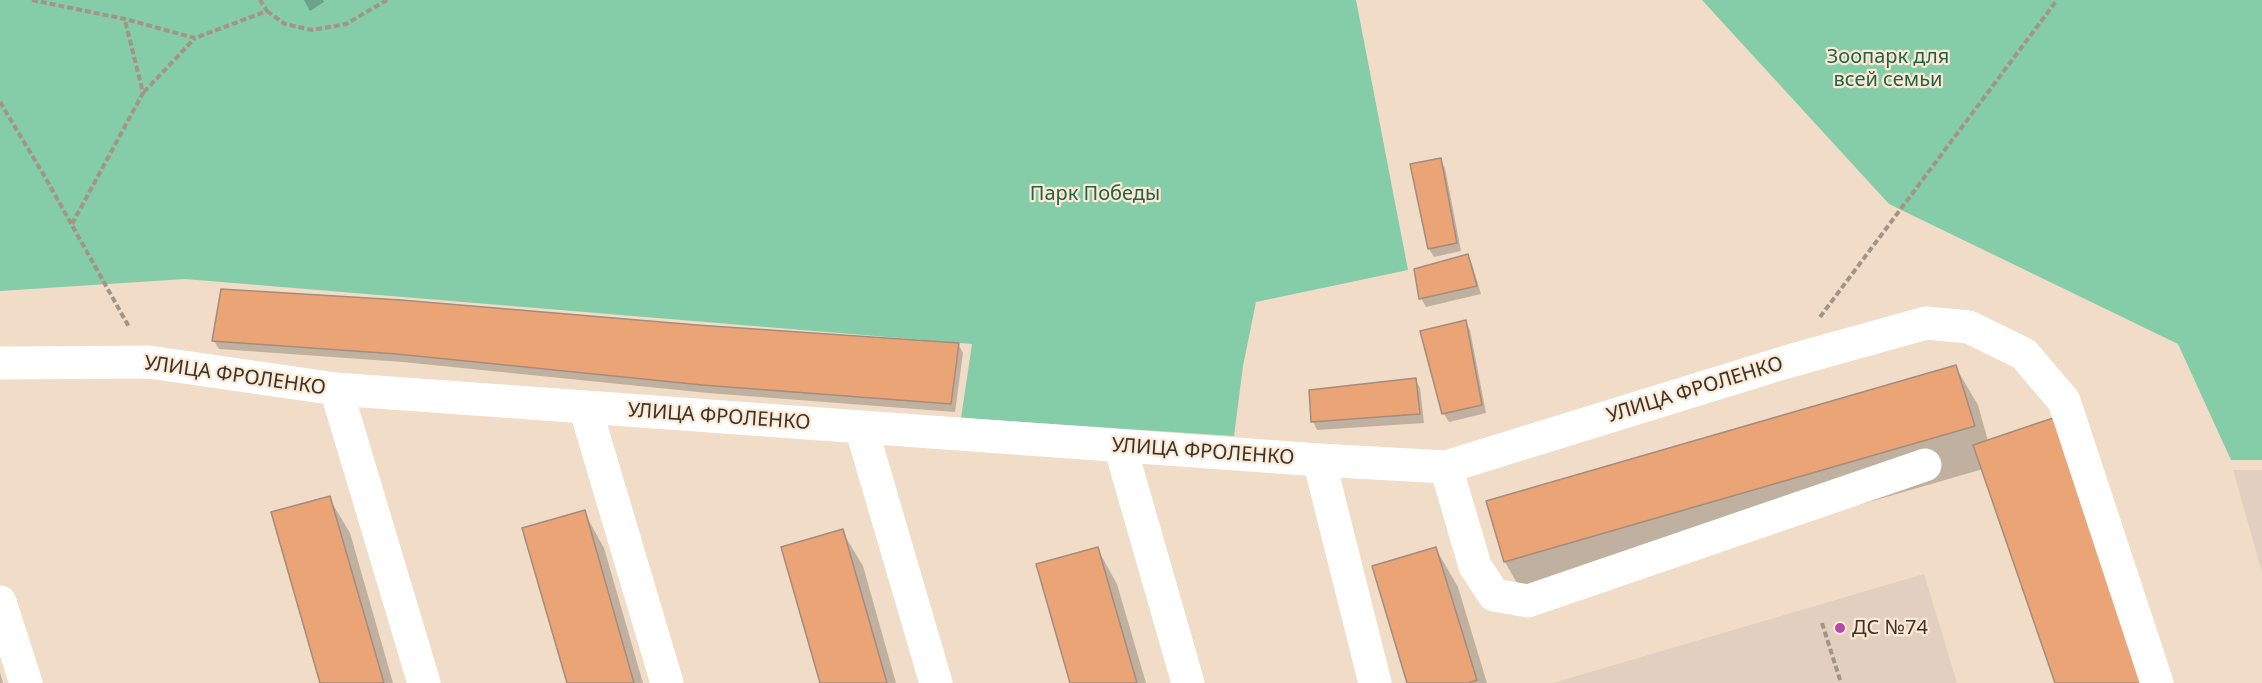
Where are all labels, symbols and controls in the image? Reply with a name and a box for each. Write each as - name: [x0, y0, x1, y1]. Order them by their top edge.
- park label: Зоопарк для всей семьи: [1827, 45, 1949, 92]
- park label: Парк Победы: [1030, 182, 1160, 206]
- street label: УЛИЦА ФРОЛЕНКО: [143, 351, 327, 401]
- street label: УЛИЦА ФРОЛЕНКО: [1604, 352, 1786, 428]
- street label: УЛИЦА ФРОЛЕНКО: [627, 399, 811, 435]
- street label: УЛИЦА ФРОЛЕНКО: [1111, 434, 1295, 470]
- place label: ДС №74: [1852, 616, 1928, 640]
- marker: ДС №74: [1833, 621, 1847, 635]

